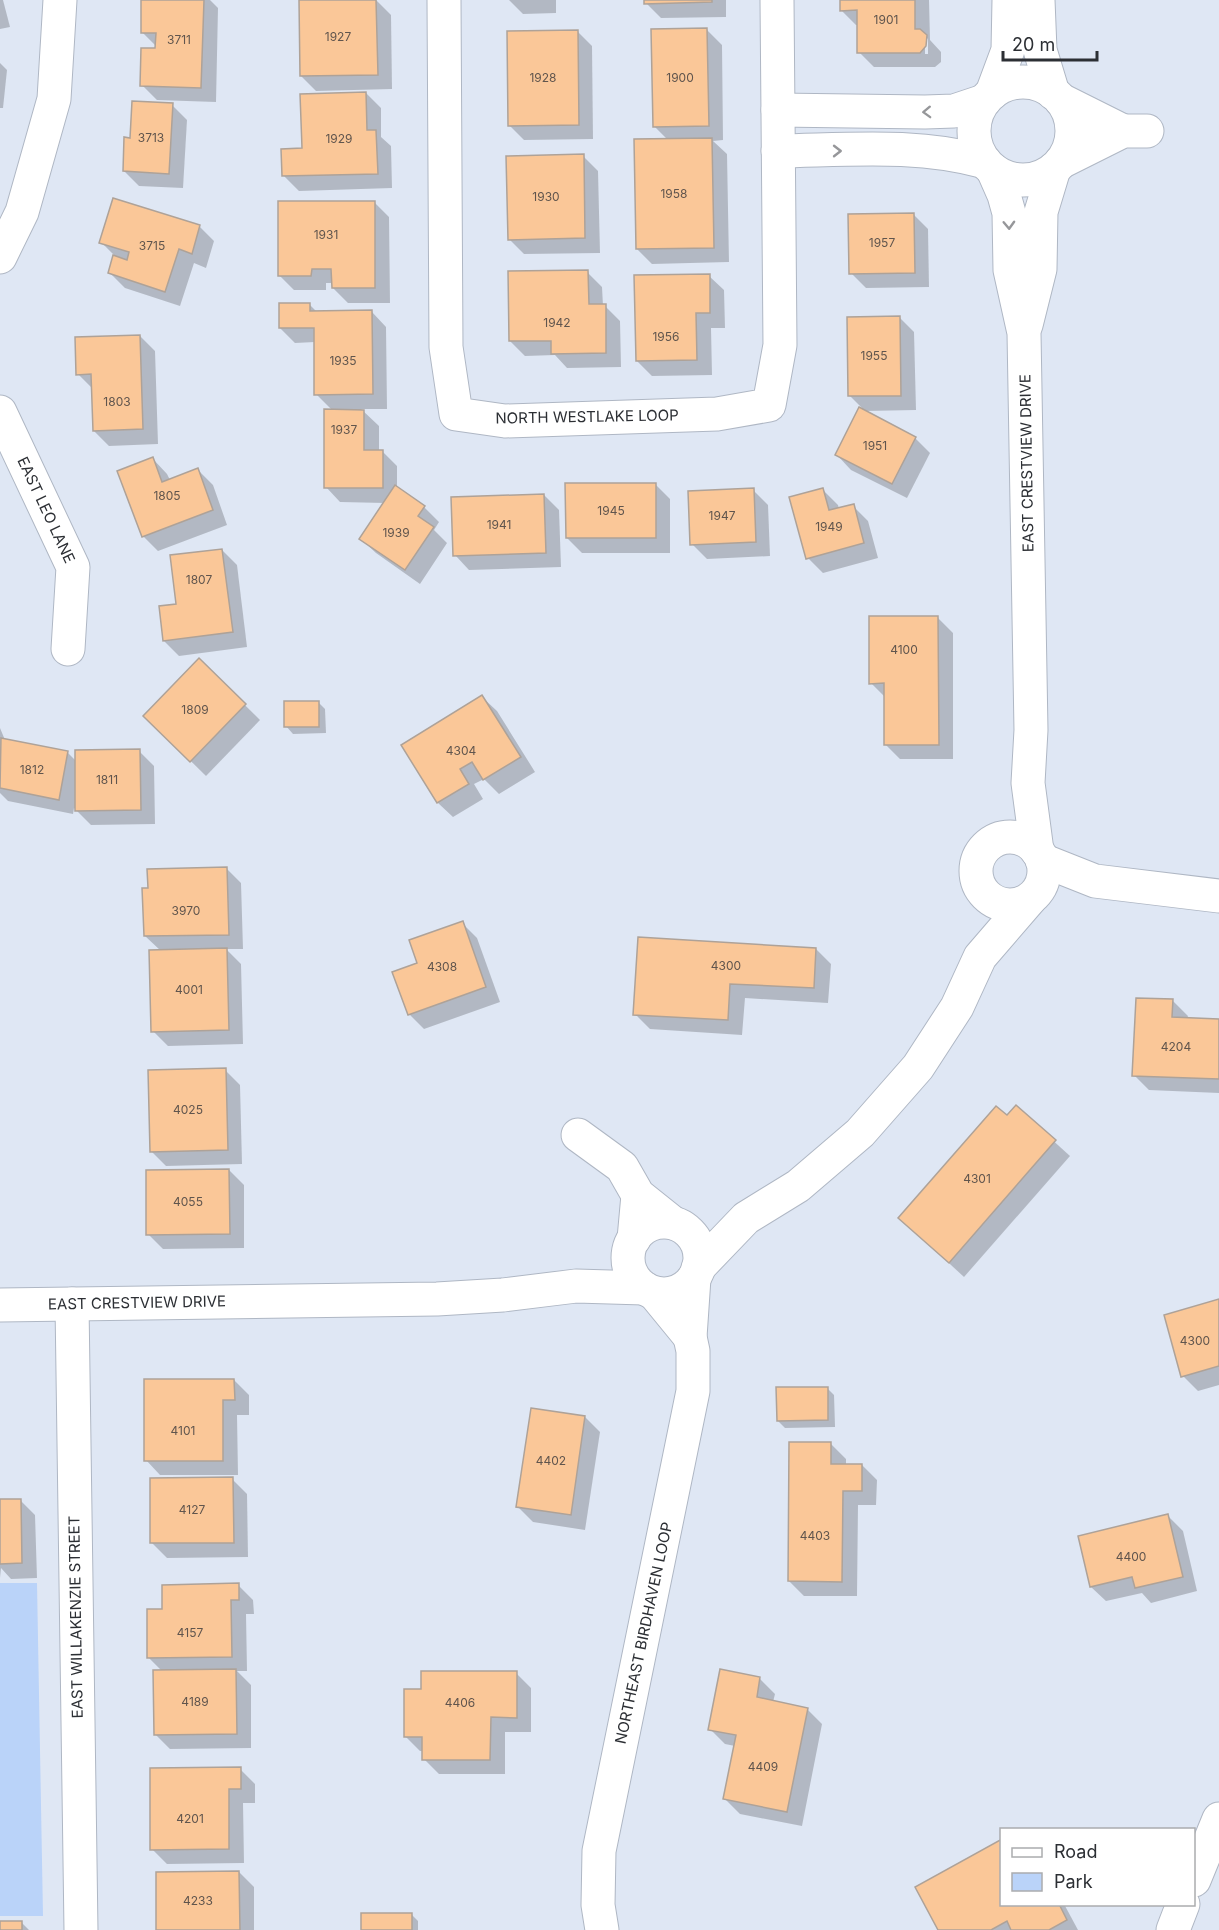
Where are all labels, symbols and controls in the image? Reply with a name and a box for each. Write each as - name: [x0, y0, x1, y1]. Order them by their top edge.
- house number: 1901: [874, 12, 898, 27]
- scale bar: [1003, 24, 1098, 62]
- house number: 1927: [325, 29, 351, 44]
- house number: 3711: [167, 32, 191, 47]
- text: 20 m: [1012, 34, 1055, 55]
- house number: 1928: [529, 70, 557, 85]
- house number: 1900: [666, 70, 694, 85]
- one-way arrow: [923, 106, 932, 118]
- house number: 3713: [138, 130, 164, 145]
- house number: 1929: [325, 131, 353, 146]
- one-way arrow: [832, 144, 841, 157]
- house number: 1958: [660, 186, 688, 201]
- house number: 1930: [532, 189, 560, 204]
- one-way arrow: [1003, 221, 1016, 230]
- house number: 1931: [314, 227, 338, 242]
- house number: 1957: [869, 235, 895, 250]
- house number: 3715: [139, 238, 165, 253]
- house number: 1942: [543, 315, 571, 330]
- house number: 1956: [652, 329, 680, 344]
- house number: 1955: [861, 348, 887, 363]
- house number: 1935: [329, 353, 357, 368]
- street label: EAST CRESTVIEW DRIVE: [1015, 374, 1038, 552]
- house number: 1803: [103, 394, 131, 409]
- street label: NORTH WESTLAKE LOOP: [495, 405, 679, 428]
- house number: 1937: [331, 422, 357, 437]
- house number: 1951: [863, 438, 887, 453]
- street label: EAST LEO LANE: [13, 454, 79, 566]
- house number: 1805: [153, 488, 181, 503]
- house number: 1945: [597, 503, 625, 518]
- house number: 1947: [709, 508, 736, 523]
- house number: 1941: [487, 517, 511, 532]
- house number: 1949: [815, 519, 843, 534]
- house number: 1939: [382, 525, 410, 540]
- house number: 1807: [186, 572, 212, 587]
- house number: 4100: [890, 642, 918, 657]
- house number: 1809: [181, 702, 209, 717]
- house number: 4304: [446, 743, 476, 758]
- house number: 1812: [20, 762, 44, 777]
- house number: 1811: [96, 772, 118, 787]
- house number: 3970: [172, 903, 200, 918]
- house number: 4300: [711, 958, 741, 973]
- house number: 4308: [427, 959, 457, 974]
- house number: 4001: [175, 982, 203, 997]
- house number: 4204: [1161, 1039, 1191, 1054]
- house number: 4025: [173, 1102, 203, 1117]
- house number: 4301: [963, 1171, 991, 1186]
- house number: 4055: [173, 1194, 203, 1209]
- street label: EAST CRESTVIEW DRIVE: [48, 1291, 226, 1314]
- house number: 4300: [1180, 1333, 1210, 1348]
- house number: 4101: [171, 1423, 195, 1438]
- house number: 4402: [536, 1453, 566, 1468]
- house number: 4127: [179, 1502, 205, 1517]
- street label: EAST WILLAKENZIE STREET: [64, 1515, 87, 1719]
- street label: NORTHEAST BIRDHAVEN LOOP: [611, 1520, 676, 1746]
- house number: 4403: [800, 1528, 830, 1543]
- house number: 4400: [1116, 1549, 1146, 1564]
- house number: 4157: [177, 1625, 203, 1640]
- house number: 4189: [181, 1694, 209, 1709]
- house number: 4406: [445, 1695, 475, 1710]
- house number: 4409: [748, 1759, 778, 1774]
- house number: 4201: [176, 1811, 204, 1826]
- legend: [1000, 1828, 1195, 1906]
- text: Road: [1054, 1841, 1097, 1862]
- text: Park: [1054, 1871, 1093, 1892]
- house number: 4233: [183, 1893, 213, 1908]

